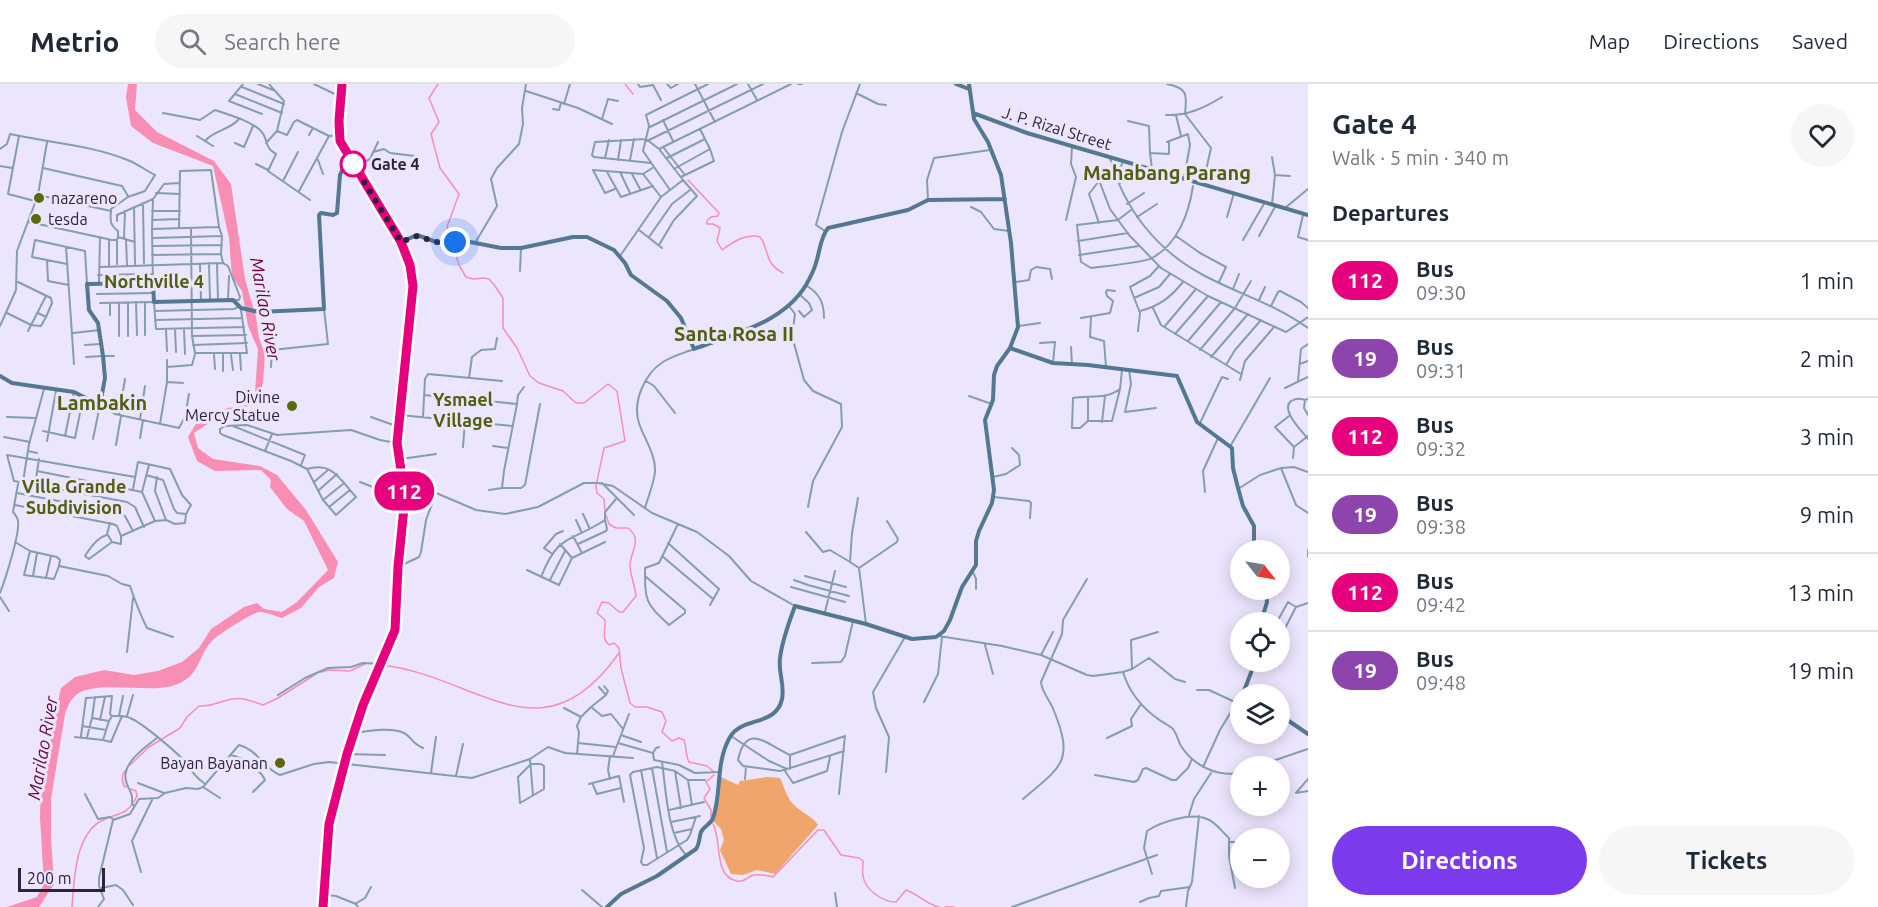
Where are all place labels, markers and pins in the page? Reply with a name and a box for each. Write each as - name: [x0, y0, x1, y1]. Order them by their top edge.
- marker: Gate 4: [340, 151, 366, 177]
- place label: Gate 4: [371, 155, 419, 173]
- place label: nazareno: [51, 189, 117, 207]
- marker: nazareno: [32, 191, 46, 205]
- place label: tesda: [48, 210, 88, 228]
- marker: tesda: [29, 212, 43, 226]
- place label: Divine Mercy Statue: [185, 388, 280, 424]
- marker: Divine Mercy Statue: [285, 399, 299, 413]
- place label: Bayan Bayanan: [160, 754, 268, 772]
- marker: Bayan Bayanan: [273, 756, 287, 770]

